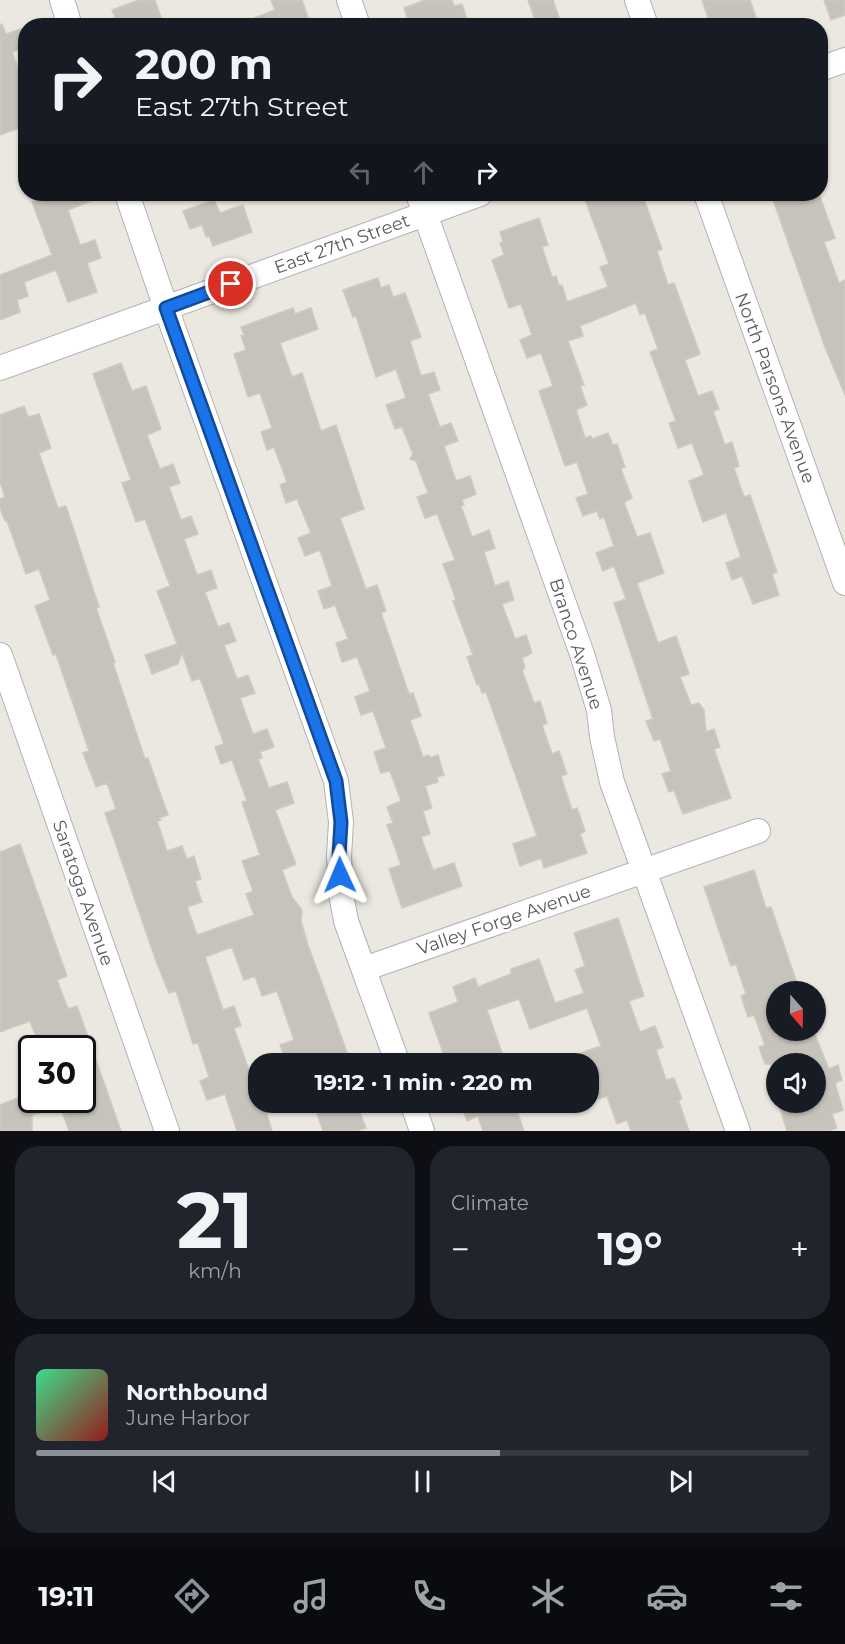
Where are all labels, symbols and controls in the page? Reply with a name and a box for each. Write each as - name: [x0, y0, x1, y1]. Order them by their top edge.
- text: 200 m: [135, 38, 273, 90]
- icon: right: [36, 42, 114, 120]
- text: East 27th Street: [135, 90, 349, 123]
- icon: left: [344, 156, 377, 189]
- icon: ahead: [407, 156, 440, 189]
- icon: right: [470, 156, 503, 189]
- street label: East 27th Street: [271, 209, 413, 279]
- pin: [205, 258, 256, 309]
- icon: arrive: [214, 267, 247, 300]
- street label: North Parsons Avenue: [730, 289, 820, 487]
- street label: Branco Avenue: [544, 576, 608, 713]
- street label: Saratoga Avenue: [48, 817, 118, 969]
- position arrow: [308, 843, 372, 907]
- street label: Valley Forge Avenue: [414, 880, 594, 960]
- north arrow: [766, 981, 826, 1041]
- map controls: [766, 981, 826, 1113]
- speed limit sign: 30: [18, 1035, 96, 1113]
- button: sound: [766, 1053, 826, 1113]
- text: 19:12 · 1 min · 220 m: [314, 1069, 533, 1096]
- text: 21: [177, 1172, 253, 1268]
- text: Climate: [451, 1191, 529, 1215]
- text: 19°: [597, 1221, 663, 1276]
- text: −: [451, 1229, 470, 1269]
- text: +: [790, 1229, 809, 1269]
- text: km/h: [188, 1259, 242, 1283]
- text: Northbound: [126, 1379, 268, 1406]
- text: June Harbor: [126, 1406, 250, 1430]
- icon: previous: [148, 1465, 181, 1498]
- icon: pause: [406, 1465, 439, 1498]
- icon: next: [664, 1465, 697, 1498]
- icon: directions: [171, 1575, 213, 1617]
- icon: music: [290, 1575, 332, 1617]
- icon: phone: [408, 1575, 450, 1617]
- icon: climate: [527, 1575, 569, 1617]
- icon: car: [646, 1575, 688, 1617]
- icon: filters: [765, 1575, 807, 1617]
- text: 19:11: [38, 1580, 94, 1613]

